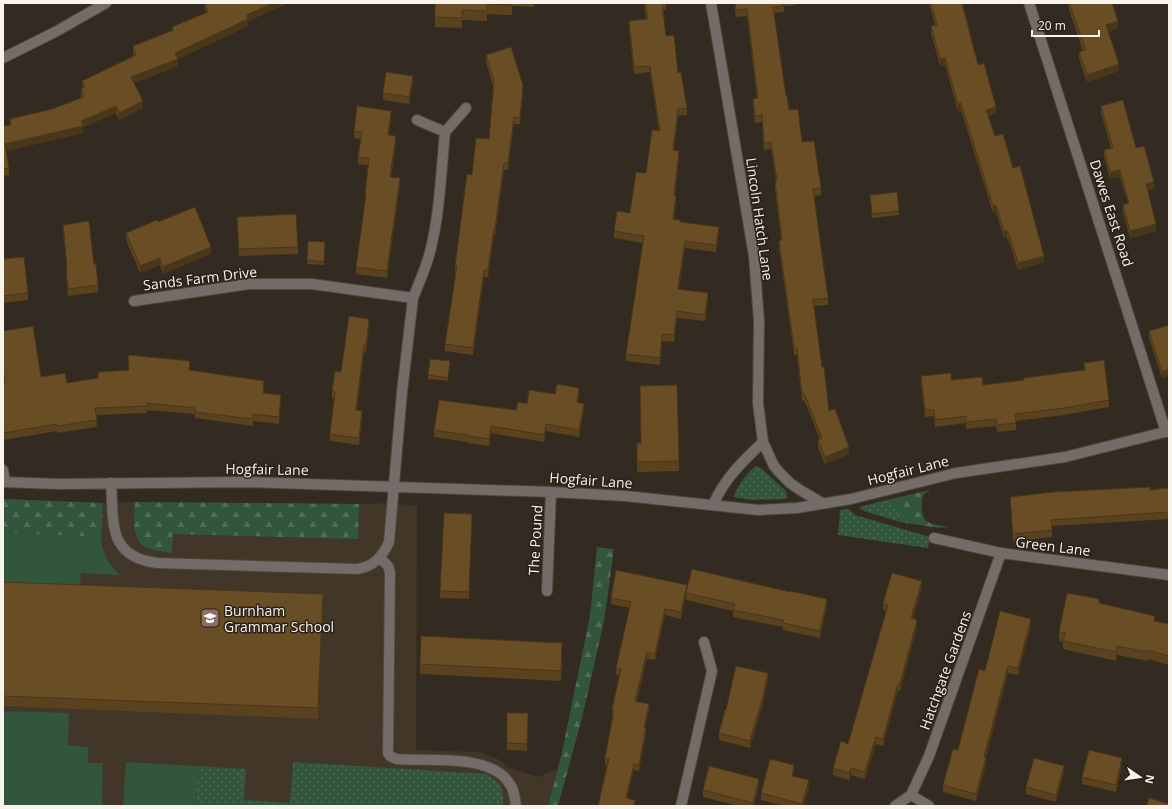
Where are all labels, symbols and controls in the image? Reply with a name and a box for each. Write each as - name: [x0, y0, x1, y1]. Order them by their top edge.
- scale bar: [1032, 12, 1099, 38]
- text: 20 m: [1038, 17, 1066, 34]
- street label: Lincoln Hatch Lane: [742, 156, 778, 282]
- street label: Dawes East Road: [1086, 157, 1138, 269]
- street label: Sands Farm Drive: [142, 262, 258, 294]
- street label: Hogfair Lane: [865, 451, 951, 489]
- street label: Hogfair Lane: [225, 459, 309, 479]
- street label: Hogfair Lane: [549, 468, 633, 492]
- street label: The Pound: [524, 504, 546, 576]
- street label: Green Lane: [1014, 532, 1092, 560]
- place label: Burnham Grammar School: [224, 601, 334, 636]
- school or university icon: Burnham Grammar School: [199, 607, 221, 629]
- street label: Hatchgate Gardens: [915, 607, 976, 732]
- north arrow: [1120, 757, 1160, 797]
- text: N: [1142, 773, 1159, 785]

